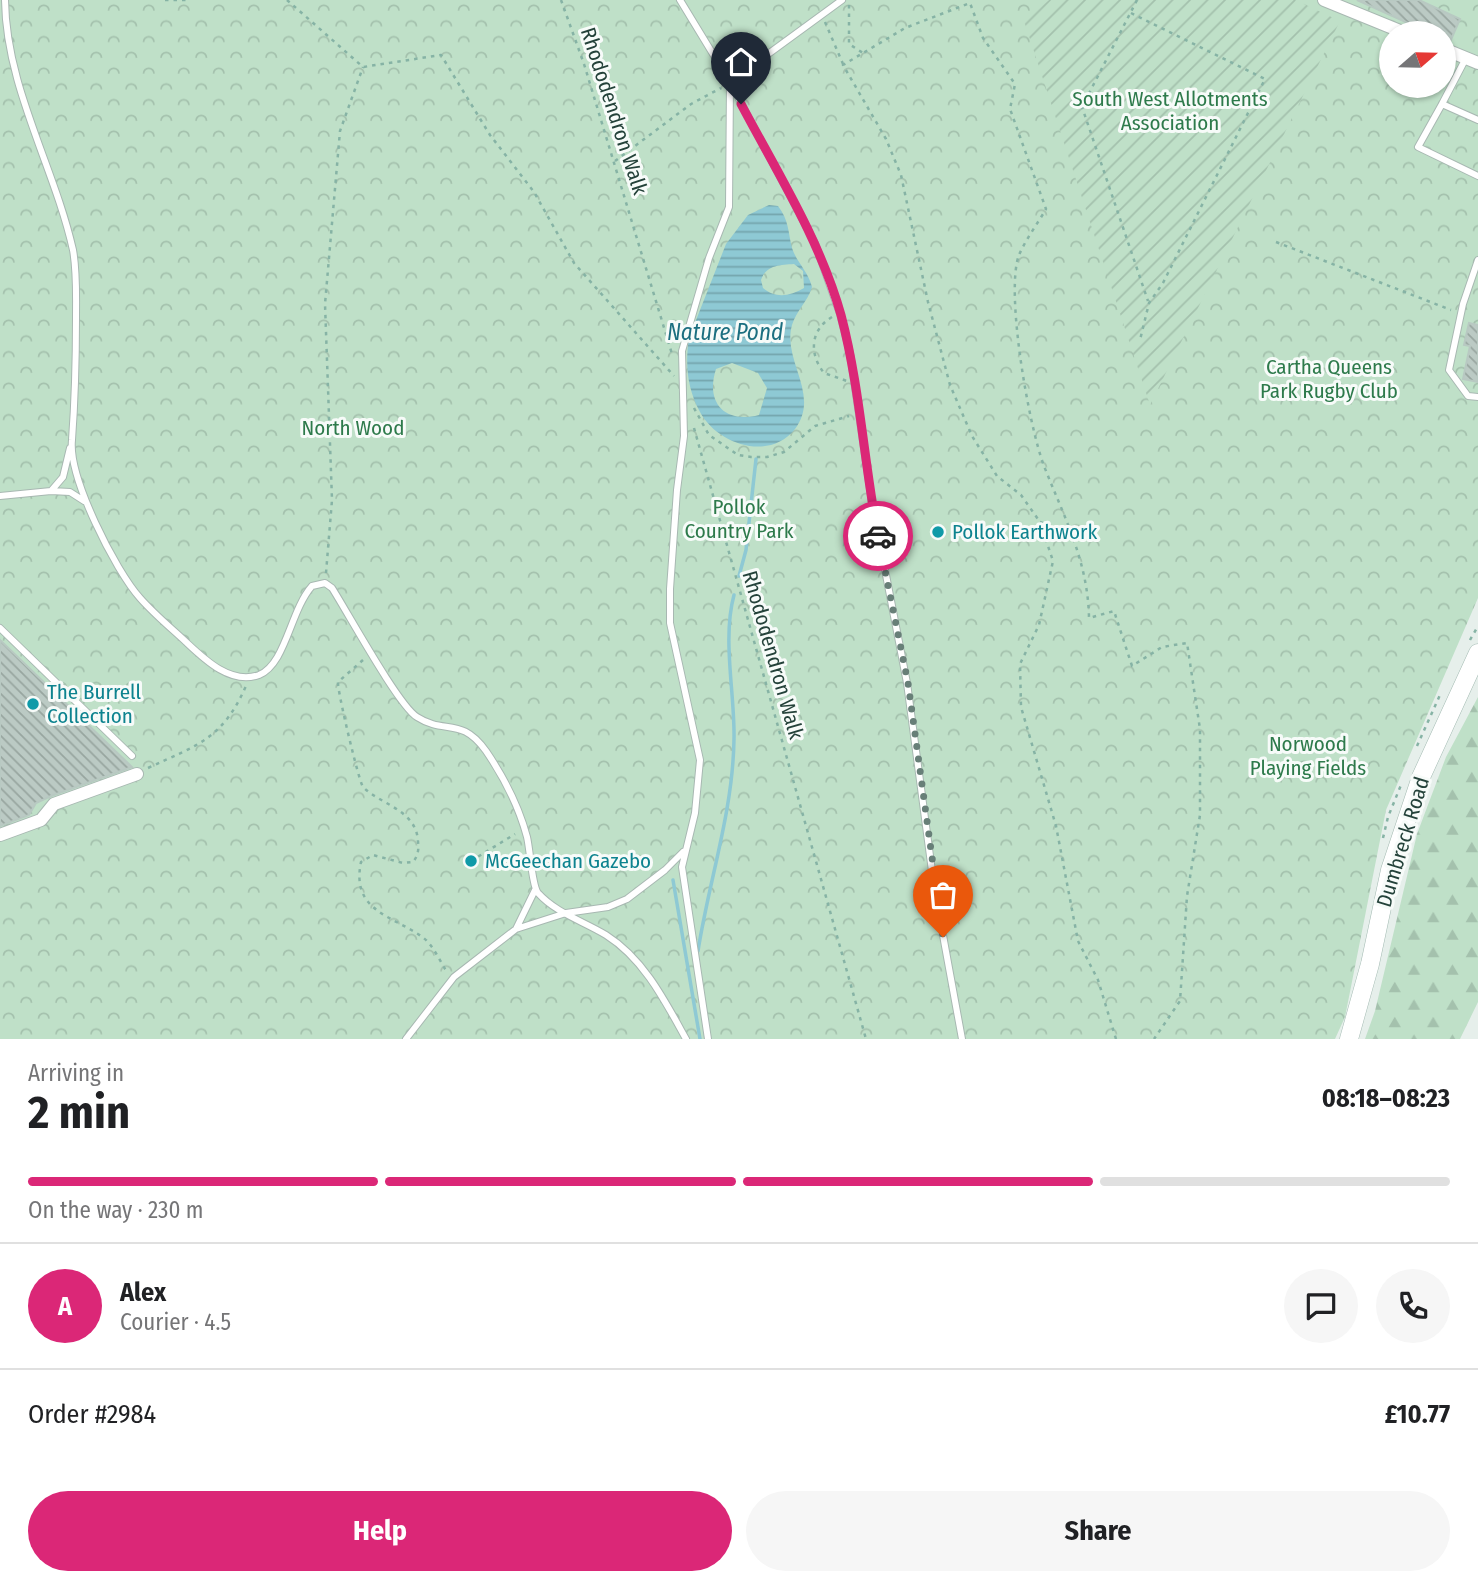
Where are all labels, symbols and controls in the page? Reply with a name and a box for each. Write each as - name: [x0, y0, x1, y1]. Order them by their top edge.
- north arrow: [1379, 21, 1456, 98]
- map controls: [1379, 21, 1456, 98]
- street label: Rhododendron Walk: [575, 24, 653, 198]
- pin: [711, 32, 771, 104]
- icon: home: [722, 43, 760, 81]
- park label: South West Allotments Association: [1072, 86, 1268, 136]
- water label: Nature Pond: [667, 318, 783, 346]
- park label: Cartha Queens Park Rugby Club: [1260, 354, 1398, 404]
- park label: North Wood: [302, 415, 404, 441]
- park label: Pollok Country Park: [684, 494, 794, 544]
- courier: [843, 501, 913, 571]
- icon: car: [859, 517, 897, 555]
- place label: Pollok Earthwork: [952, 519, 1097, 545]
- marker: Pollok Earthwork: [930, 524, 946, 540]
- street label: Rhododendron Walk: [737, 568, 810, 742]
- place label: The Burrell Collection: [47, 679, 142, 729]
- marker: The Burrell Collection: [25, 696, 41, 712]
- park label: Norwood Playing Fields: [1250, 731, 1366, 781]
- street label: Dumbreck Road: [1371, 774, 1435, 910]
- place label: McGeechan Gazebo: [485, 848, 651, 874]
- marker: McGeechan Gazebo: [463, 853, 479, 869]
- pin: [913, 865, 973, 937]
- icon: bag: [924, 876, 962, 914]
- text: Arriving in: [28, 1059, 124, 1087]
- text: 08:18–08:23: [1322, 1083, 1450, 1114]
- text: 2 min: [28, 1085, 130, 1140]
- text: On the way · 230 m: [28, 1196, 204, 1224]
- button: chat: [1284, 1269, 1358, 1343]
- button: phone: [1376, 1269, 1450, 1343]
- text: Alex: [120, 1277, 166, 1308]
- text: A: [58, 1291, 72, 1322]
- text: Courier · 4.5: [120, 1308, 231, 1336]
- text: Order #2984: [28, 1399, 156, 1430]
- text: £10.77: [1385, 1399, 1450, 1430]
- button: Help: [28, 1491, 732, 1571]
- button: Share: [746, 1491, 1450, 1571]

